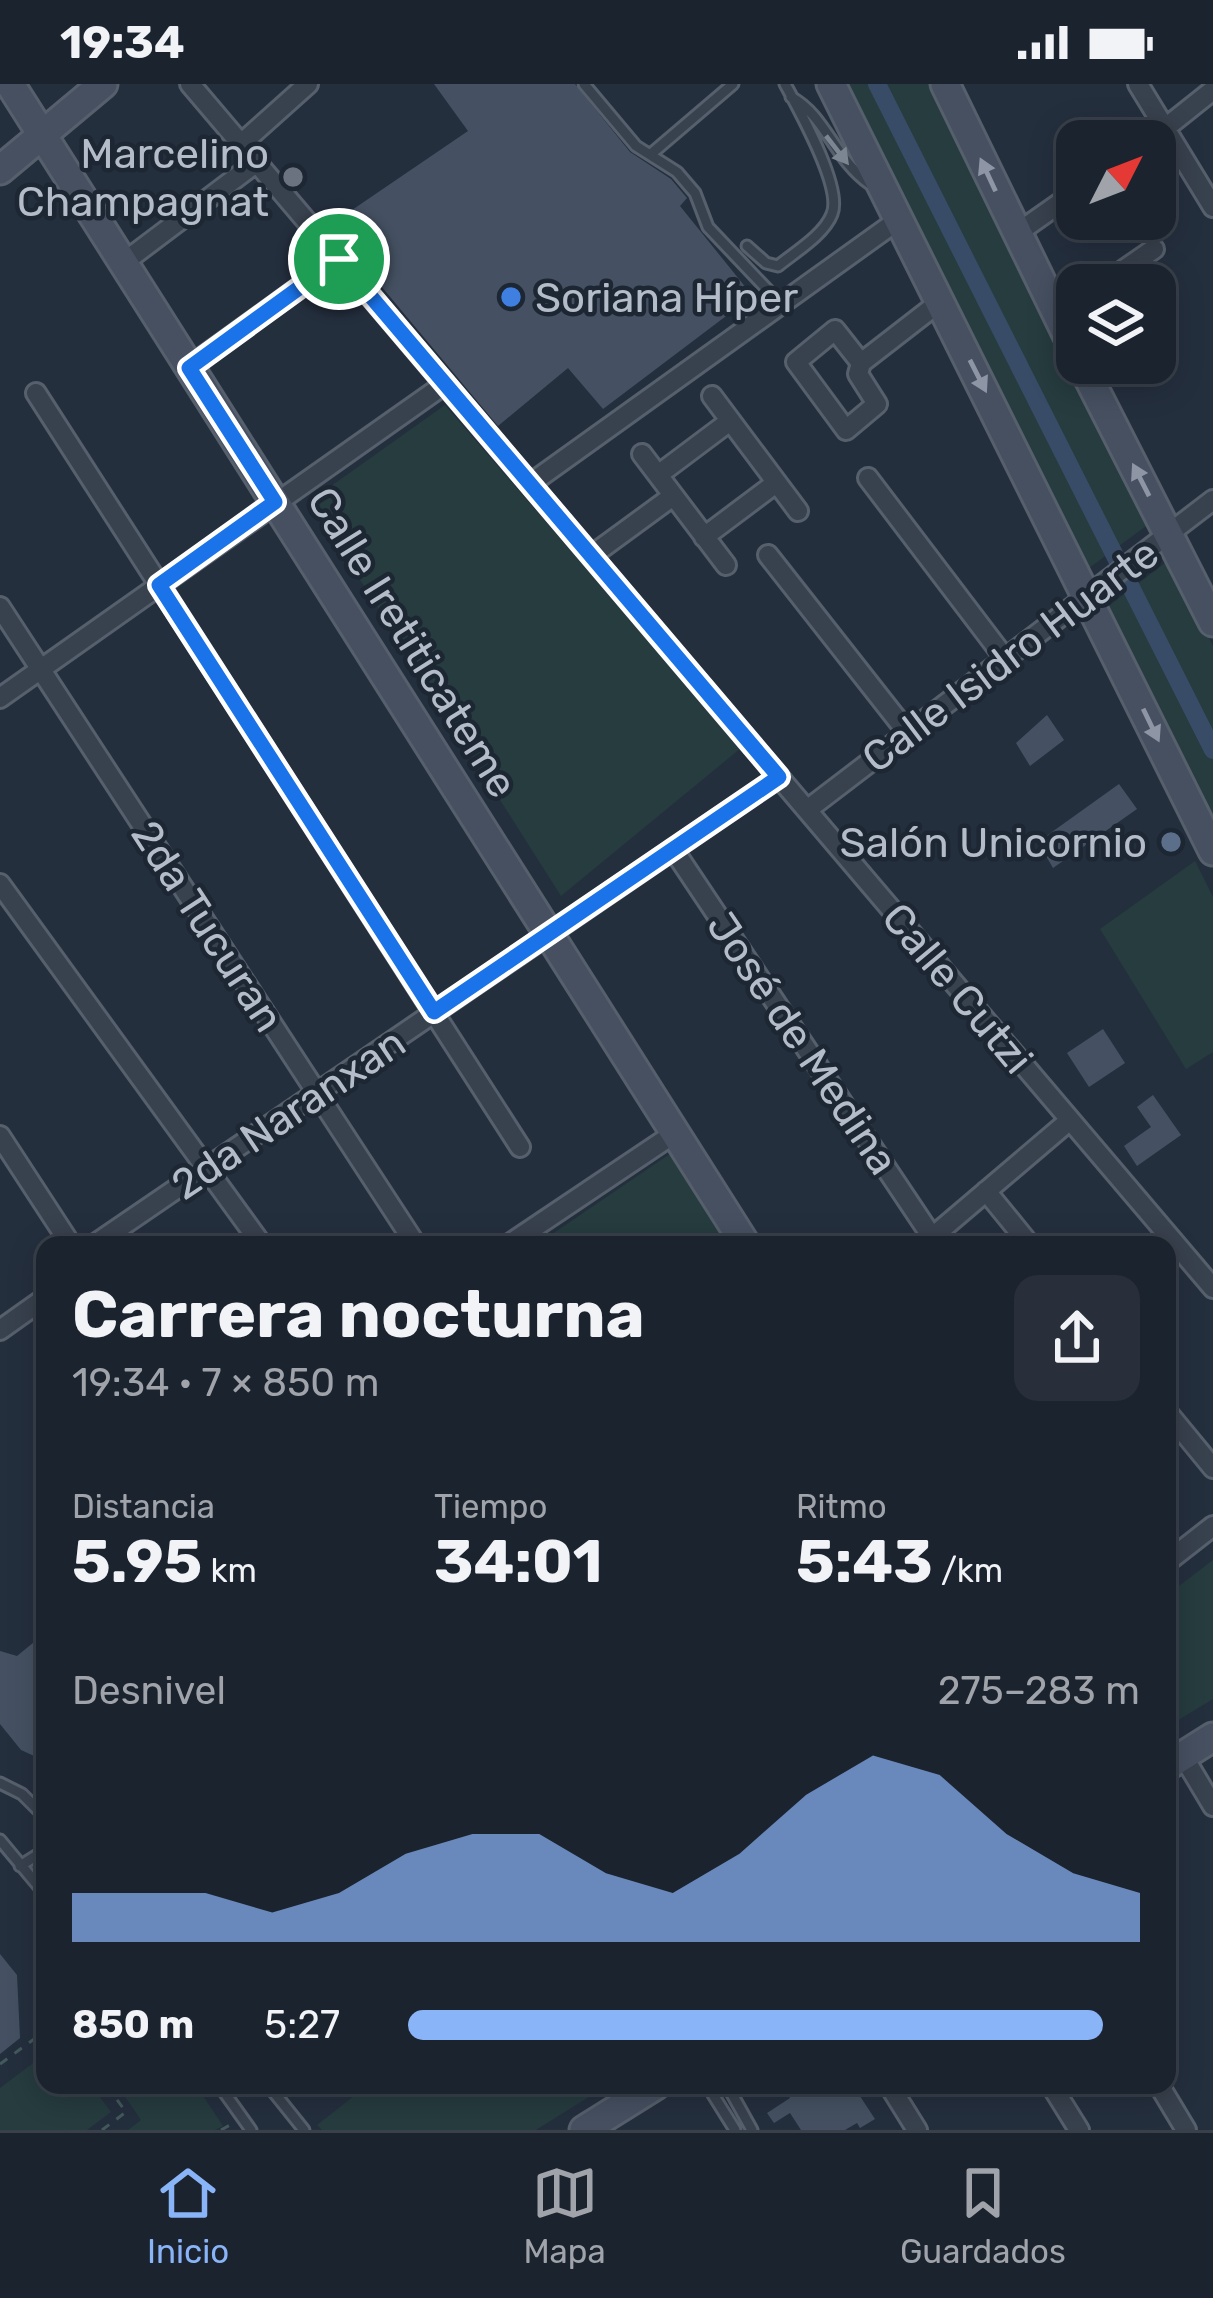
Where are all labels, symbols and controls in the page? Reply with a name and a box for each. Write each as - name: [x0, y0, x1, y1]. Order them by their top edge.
- text: 19:34: [60, 16, 185, 69]
- north arrow: [1056, 120, 1176, 240]
- map controls: [1056, 120, 1176, 384]
- place label: Marcelino Champagnat: [17, 129, 269, 227]
- one-way arrow: [824, 134, 849, 165]
- one-way arrow: [978, 157, 998, 192]
- marker: Marcelino Champagnat: [280, 164, 306, 190]
- pin: [288, 208, 390, 310]
- icon: arrive: [306, 226, 372, 292]
- button: layers: [1056, 264, 1176, 384]
- place label: Soriana Híper: [535, 273, 798, 323]
- marker: Soriana Híper: [498, 284, 524, 310]
- one-way arrow: [968, 359, 988, 393]
- one-way arrow: [1132, 463, 1152, 497]
- street label: Calle Iretiticateme: [297, 478, 528, 807]
- street label: Calle Isidro Huarte: [853, 528, 1168, 783]
- one-way arrow: [1141, 708, 1161, 743]
- street label: 2da Tucuran: [121, 812, 294, 1041]
- place label: Salón Unicornio: [840, 818, 1147, 868]
- marker: Salón Unicornio: [1158, 829, 1184, 855]
- street label: Calle Cutzi: [872, 893, 1043, 1084]
- street label: José de Medina: [696, 903, 908, 1184]
- street label: 2da Naranxan: [162, 1017, 415, 1210]
- text: Carrera nocturna: [72, 1275, 645, 1354]
- button: share: [1014, 1275, 1140, 1401]
- text: 19:34 · 7 × 850 m: [72, 1360, 379, 1406]
- text: Distancia: [72, 1487, 215, 1526]
- text: Tiempo: [434, 1487, 547, 1526]
- text: Ritmo: [796, 1487, 887, 1526]
- text: 5.95: [72, 1526, 202, 1597]
- text: 34:01: [434, 1526, 603, 1597]
- text: 5:43: [796, 1526, 933, 1597]
- text: km: [202, 1551, 257, 1590]
- text: /km: [933, 1551, 1003, 1590]
- text: Desnivel: [72, 1668, 226, 1714]
- text: 275–283 m: [938, 1668, 1140, 1714]
- text: 850 m: [72, 2002, 194, 2048]
- text: 5:27: [264, 2002, 340, 2048]
- tab: Inicio: [147, 2160, 229, 2271]
- tab: Mapa: [523, 2160, 606, 2271]
- tab: Guardados: [900, 2160, 1066, 2271]

